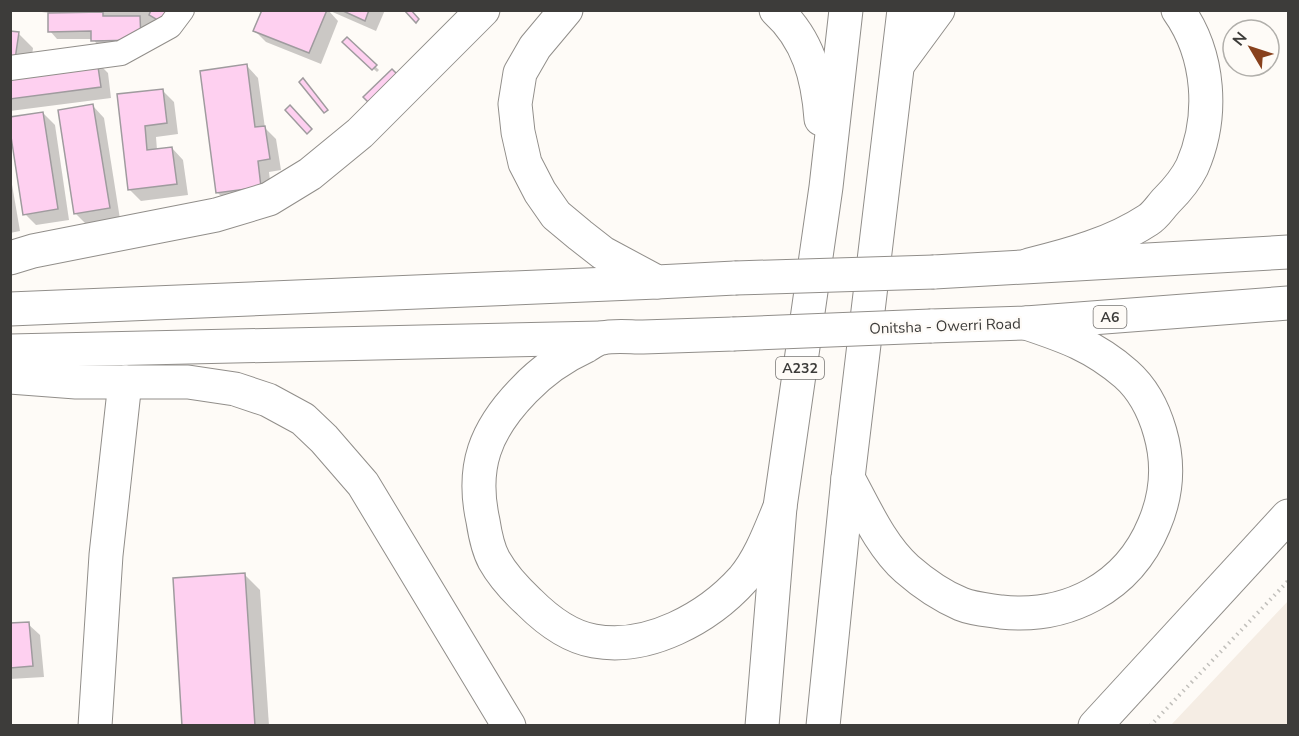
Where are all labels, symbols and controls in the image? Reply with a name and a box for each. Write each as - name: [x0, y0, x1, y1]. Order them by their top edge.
- north arrow: [1221, 18, 1281, 78]
- text: N: [1228, 28, 1252, 51]
- road number: A6: [1094, 306, 1126, 328]
- street label: Onitsha - Owerri Road: [869, 313, 1021, 339]
- road number: A232: [776, 357, 824, 379]

